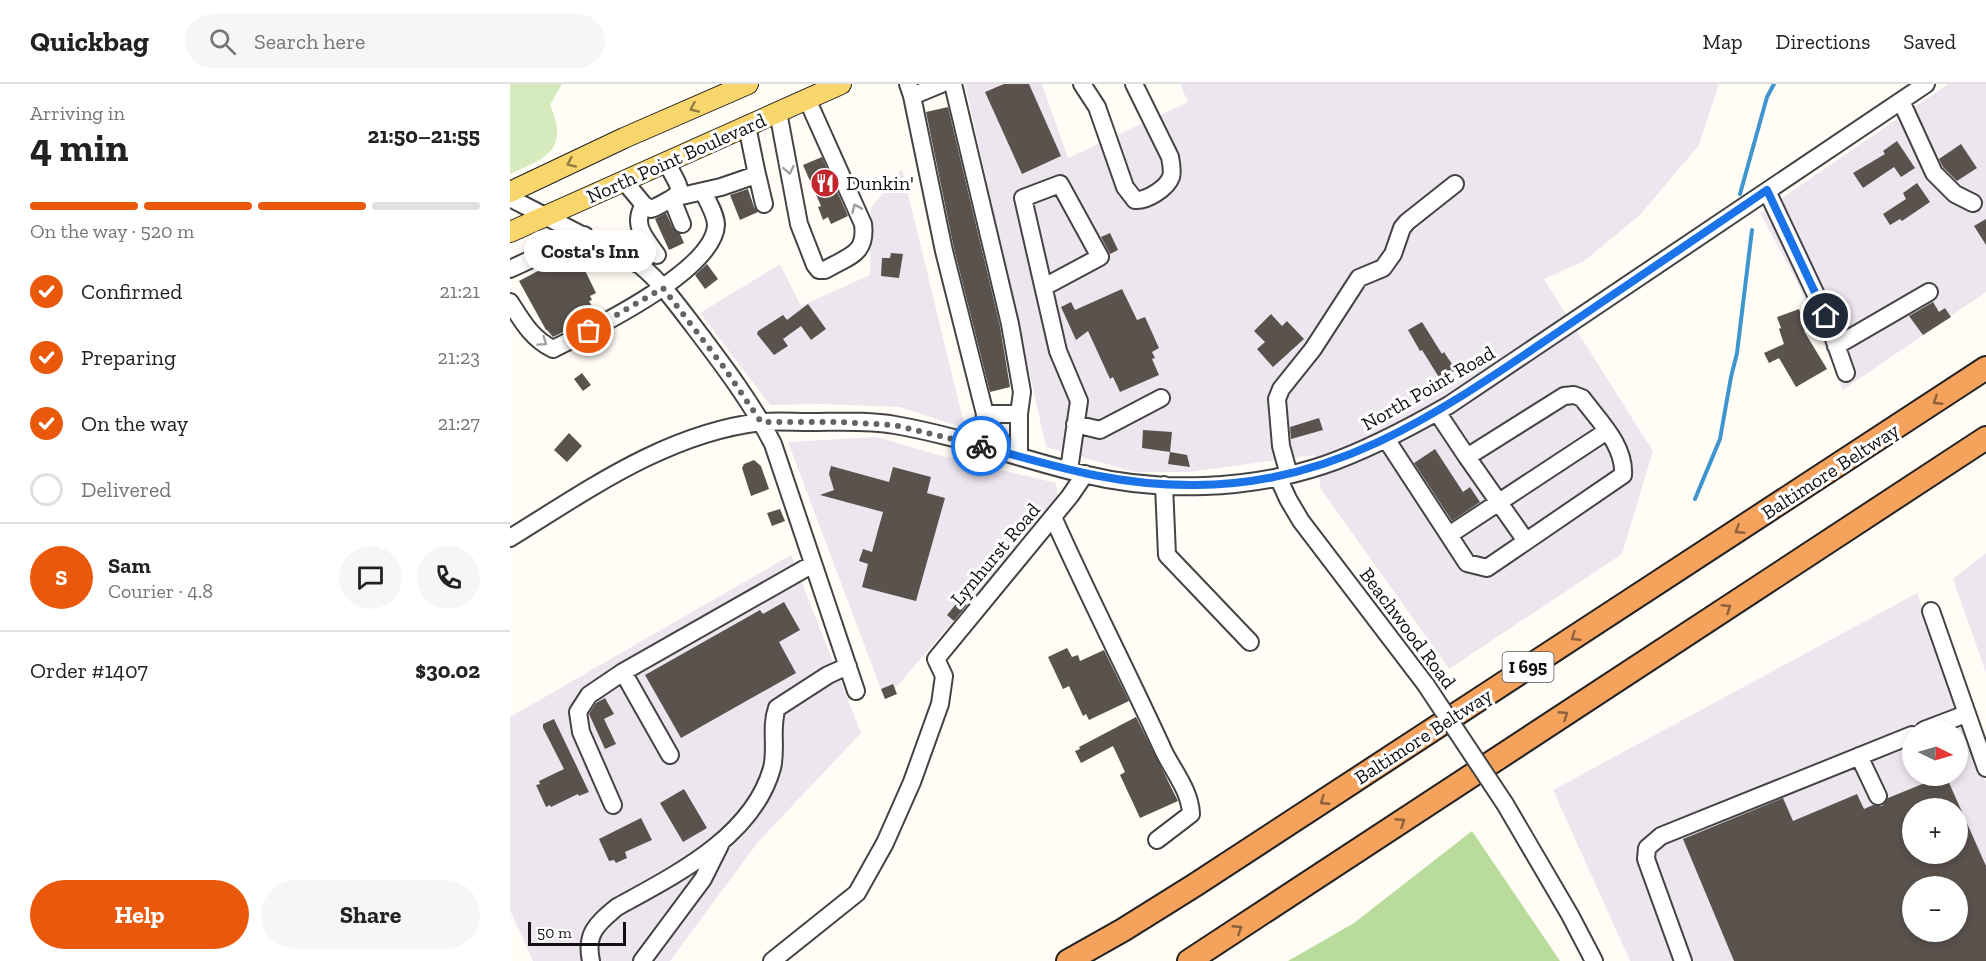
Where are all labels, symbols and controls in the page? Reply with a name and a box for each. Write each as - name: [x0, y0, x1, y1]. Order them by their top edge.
- search box: [185, 14, 605, 68]
- text: Quickbag: [30, 25, 149, 58]
- icon: search: [206, 25, 239, 58]
- text: Search here: [254, 28, 365, 55]
- text: Map: [1703, 29, 1743, 54]
- text: Directions: [1776, 29, 1870, 54]
- text: Saved: [1903, 29, 1956, 54]
- one-way arrow: [689, 100, 700, 112]
- text: Arriving in: [30, 101, 125, 125]
- street label: North Point Boulevard: [583, 108, 769, 208]
- text: 21:50–21:55: [368, 122, 480, 149]
- text: 4 min: [30, 124, 128, 171]
- one-way arrow: [567, 155, 578, 167]
- one-way arrow: [782, 165, 795, 175]
- restaurant icon: Dunkin': [809, 167, 841, 199]
- place label: Dunkin': [846, 171, 914, 195]
- one-way arrow: [851, 204, 863, 215]
- text: On the way · 520 m: [30, 219, 194, 243]
- callout: Costa's Inn: [523, 229, 655, 271]
- text: Costa's Inn: [541, 239, 639, 263]
- icon: check: [30, 275, 63, 308]
- text: Confirmed: [81, 278, 182, 305]
- text: 21:21: [440, 279, 480, 303]
- pin: [1800, 290, 1851, 341]
- icon: home: [1809, 299, 1842, 332]
- pin: [563, 305, 614, 356]
- icon: bag: [572, 314, 605, 347]
- one-way arrow: [536, 335, 547, 346]
- street label: North Point Road: [1357, 340, 1499, 436]
- icon: check: [30, 341, 63, 374]
- text: Preparing: [81, 344, 176, 371]
- text: 21:23: [437, 345, 480, 369]
- one-way arrow: [1933, 393, 1943, 405]
- icon: check: [30, 407, 63, 440]
- text: On the way: [81, 410, 188, 437]
- text: 21:27: [438, 411, 480, 435]
- courier: [951, 416, 1011, 476]
- street label: Baltimore Beltway: [1757, 417, 1904, 524]
- icon: bike: [965, 430, 998, 463]
- text: Delivered: [81, 476, 171, 503]
- street label: Lynhurst Road: [945, 498, 1045, 610]
- one-way arrow: [1735, 523, 1746, 534]
- button: chat: [339, 546, 402, 609]
- button: phone: [417, 546, 480, 609]
- text: Sam: [108, 552, 151, 579]
- street label: Beachwood Road: [1355, 563, 1461, 693]
- text: S: [55, 564, 68, 591]
- text: Courier · 4.8: [108, 579, 213, 603]
- one-way arrow: [1720, 604, 1731, 615]
- one-way arrow: [1571, 629, 1582, 640]
- road number: I 695: [1502, 652, 1554, 682]
- text: Order #1407: [30, 657, 148, 684]
- text: $30.02: [415, 657, 480, 684]
- street label: Baltimore Beltway: [1350, 682, 1497, 789]
- one-way arrow: [1557, 711, 1568, 722]
- north arrow: [1902, 720, 1968, 786]
- map controls: [1902, 720, 1968, 942]
- one-way arrow: [1320, 793, 1330, 805]
- button: +: [1902, 798, 1968, 864]
- one-way arrow: [1394, 818, 1405, 829]
- button: −: [1902, 876, 1968, 942]
- button: Help: [30, 880, 249, 949]
- button: Share: [261, 880, 480, 949]
- scale bar: [528, 919, 626, 946]
- text: 50 m: [537, 923, 572, 942]
- one-way arrow: [1232, 924, 1242, 936]

